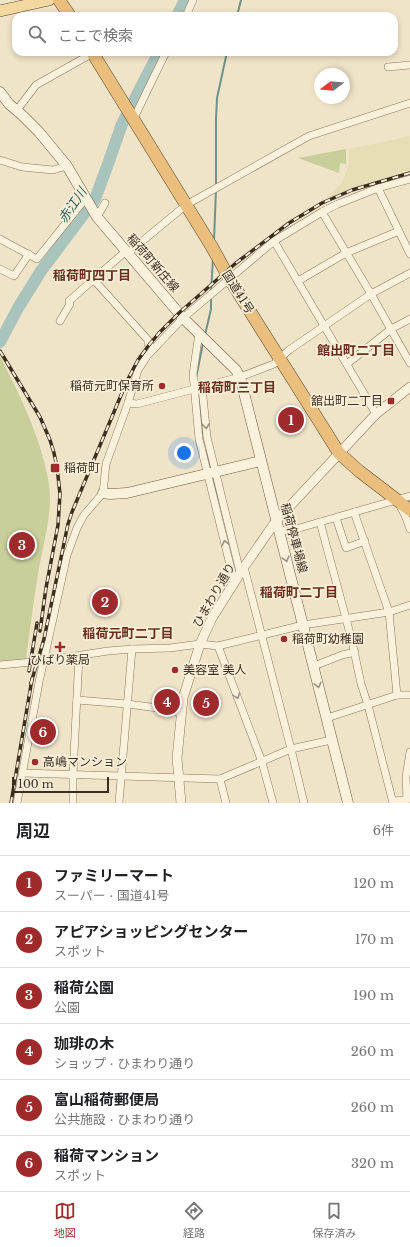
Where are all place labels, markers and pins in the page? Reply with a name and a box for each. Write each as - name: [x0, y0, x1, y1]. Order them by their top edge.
- place label: 稲荷元町保育所: [70, 378, 154, 393]
- marker: 稲荷元町保育所: [157, 381, 167, 391]
- place label: 舘出町二丁目: [311, 393, 383, 408]
- marker: 舘出町二丁目: [386, 396, 396, 406]
- pin: 1: [278, 405, 304, 435]
- place label: 稲荷町: [64, 460, 100, 475]
- marker: 稲荷町: [49, 462, 61, 474]
- pin: 3: [9, 530, 35, 560]
- pin: 2: [92, 587, 118, 617]
- place label: 稲荷町幼稚園: [292, 631, 364, 646]
- marker: 稲荷町幼稚園: [279, 634, 289, 644]
- marker: ひばり薬局: [55, 642, 65, 652]
- place label: ひばり薬局: [30, 652, 90, 667]
- place label: 美容室 美人: [183, 662, 246, 677]
- marker: 美容室 美人: [170, 665, 180, 675]
- pin: 4: [154, 687, 180, 717]
- pin: 5: [193, 688, 219, 718]
- pin: 6: [30, 717, 56, 747]
- place label: 高嶋マンション: [43, 754, 127, 769]
- marker: 高嶋マンション: [30, 757, 40, 767]

